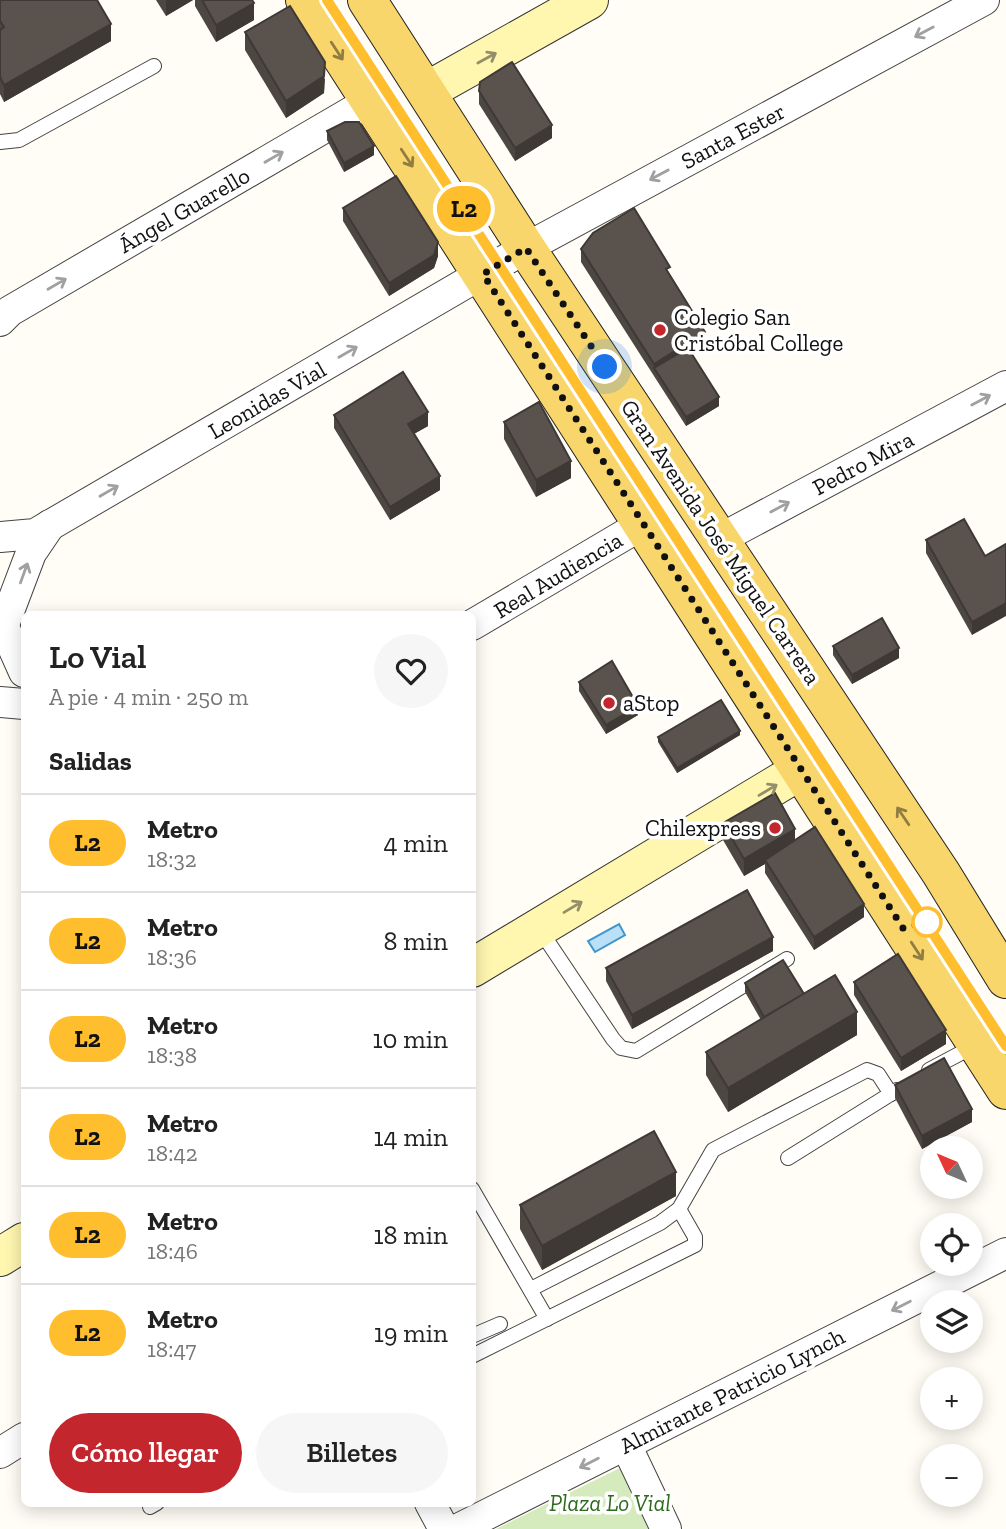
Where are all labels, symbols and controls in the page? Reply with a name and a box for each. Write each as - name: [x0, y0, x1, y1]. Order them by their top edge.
- one-way arrow: [915, 26, 935, 40]
- one-way arrow: [331, 40, 345, 60]
- one-way arrow: [476, 51, 496, 65]
- street label: Santa Ester: [676, 97, 790, 175]
- one-way arrow: [401, 148, 415, 168]
- one-way arrow: [264, 150, 284, 164]
- street label: Ángel Guarello: [113, 161, 255, 259]
- one-way arrow: [650, 169, 670, 183]
- line badge: L2: [433, 186, 496, 232]
- text: L2: [451, 194, 477, 223]
- one-way arrow: [46, 277, 66, 291]
- place label: Colegio San Cristóbal College: [674, 303, 843, 357]
- marker: Colegio San Cristóbal College: [652, 322, 668, 338]
- one-way arrow: [338, 345, 358, 359]
- your location: [587, 349, 622, 384]
- street label: Leonidas Vial: [203, 355, 331, 445]
- one-way arrow: [970, 393, 990, 407]
- street label: Gran Avenida José Miguel Carrera: [615, 394, 827, 690]
- street label: Pedro Mira: [808, 425, 918, 501]
- one-way arrow: [99, 484, 119, 498]
- one-way arrow: [769, 500, 790, 513]
- street label: Real Audiencia: [489, 526, 627, 624]
- one-way arrow: [19, 563, 31, 585]
- button: heart: [374, 634, 448, 708]
- text: Lo Vial: [49, 637, 146, 676]
- text: A pie · 4 min · 250 m: [49, 683, 248, 711]
- place label: aStop: [623, 689, 679, 717]
- marker: aStop: [601, 695, 617, 711]
- text: Salidas: [49, 745, 132, 777]
- one-way arrow: [757, 783, 777, 797]
- one-way arrow: [896, 807, 911, 826]
- text: Metro: [147, 813, 218, 845]
- place label: Chilexpress: [645, 814, 761, 842]
- marker: Chilexpress: [767, 820, 783, 836]
- text: 4 min: [383, 827, 448, 859]
- text: L2: [74, 828, 101, 857]
- text: 18:32: [147, 845, 196, 873]
- one-way arrow: [562, 900, 582, 914]
- unlabelled marker: [912, 907, 942, 937]
- text: Metro: [147, 911, 218, 943]
- text: 8 min: [383, 925, 448, 957]
- text: L2: [74, 926, 101, 955]
- one-way arrow: [910, 941, 925, 960]
- text: 18:36: [147, 943, 197, 971]
- text: Metro: [147, 1009, 218, 1041]
- text: 10 min: [372, 1023, 448, 1055]
- text: L2: [74, 1024, 101, 1053]
- text: 18:38: [147, 1041, 197, 1069]
- text: Metro: [147, 1107, 218, 1139]
- text: 14 min: [373, 1121, 448, 1153]
- text: L2: [74, 1122, 101, 1151]
- north arrow: [920, 1136, 984, 1199]
- map controls: [920, 1136, 983, 1507]
- text: 18:42: [147, 1139, 198, 1167]
- text: Metro: [147, 1205, 218, 1237]
- button: locate: [920, 1213, 983, 1276]
- text: 18 min: [373, 1219, 448, 1251]
- text: L2: [74, 1220, 101, 1249]
- text: 18:46: [147, 1237, 198, 1265]
- button: layers: [920, 1290, 983, 1353]
- one-way arrow: [891, 1300, 912, 1314]
- text: Metro: [147, 1303, 218, 1335]
- text: 19 min: [374, 1317, 448, 1349]
- text: L2: [74, 1318, 101, 1347]
- street label: Almirante Patricio Lynch: [615, 1322, 849, 1460]
- text: 18:47: [147, 1335, 196, 1363]
- button: +: [920, 1367, 983, 1430]
- button: Cómo llegar: [49, 1413, 242, 1493]
- button: Billetes: [256, 1413, 448, 1493]
- button: −: [920, 1444, 983, 1507]
- one-way arrow: [579, 1457, 600, 1471]
- park label: Plaza Lo Vial: [549, 1489, 671, 1517]

